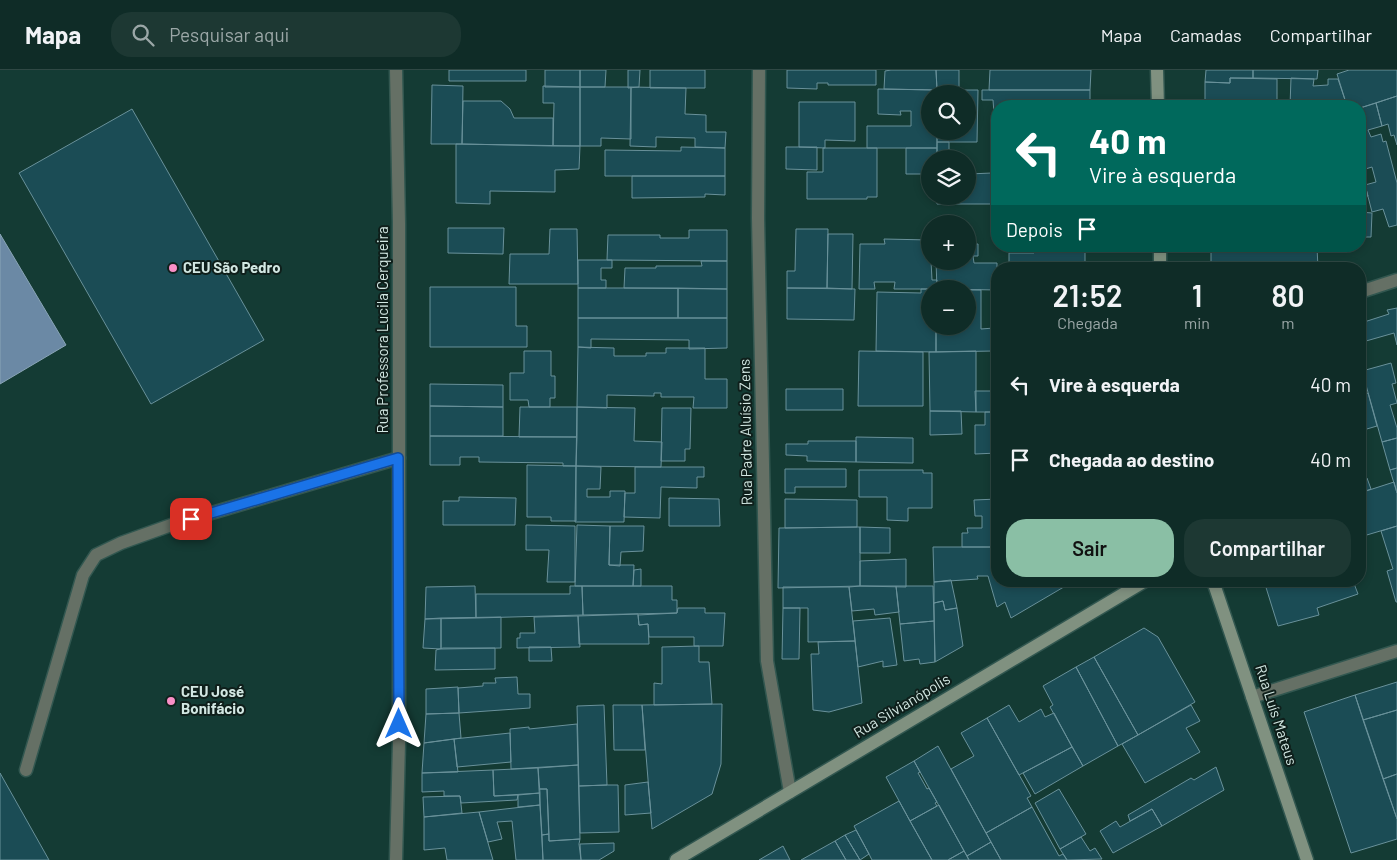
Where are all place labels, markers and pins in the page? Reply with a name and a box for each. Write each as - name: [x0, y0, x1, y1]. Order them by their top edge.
- place label: CEU São Pedro: [183, 258, 281, 276]
- marker: CEU São Pedro: [167, 262, 179, 274]
- pin: [170, 498, 212, 540]
- place label: CEU José Bonifácio: [181, 682, 245, 717]
- marker: CEU José Bonifácio: [165, 695, 177, 707]

